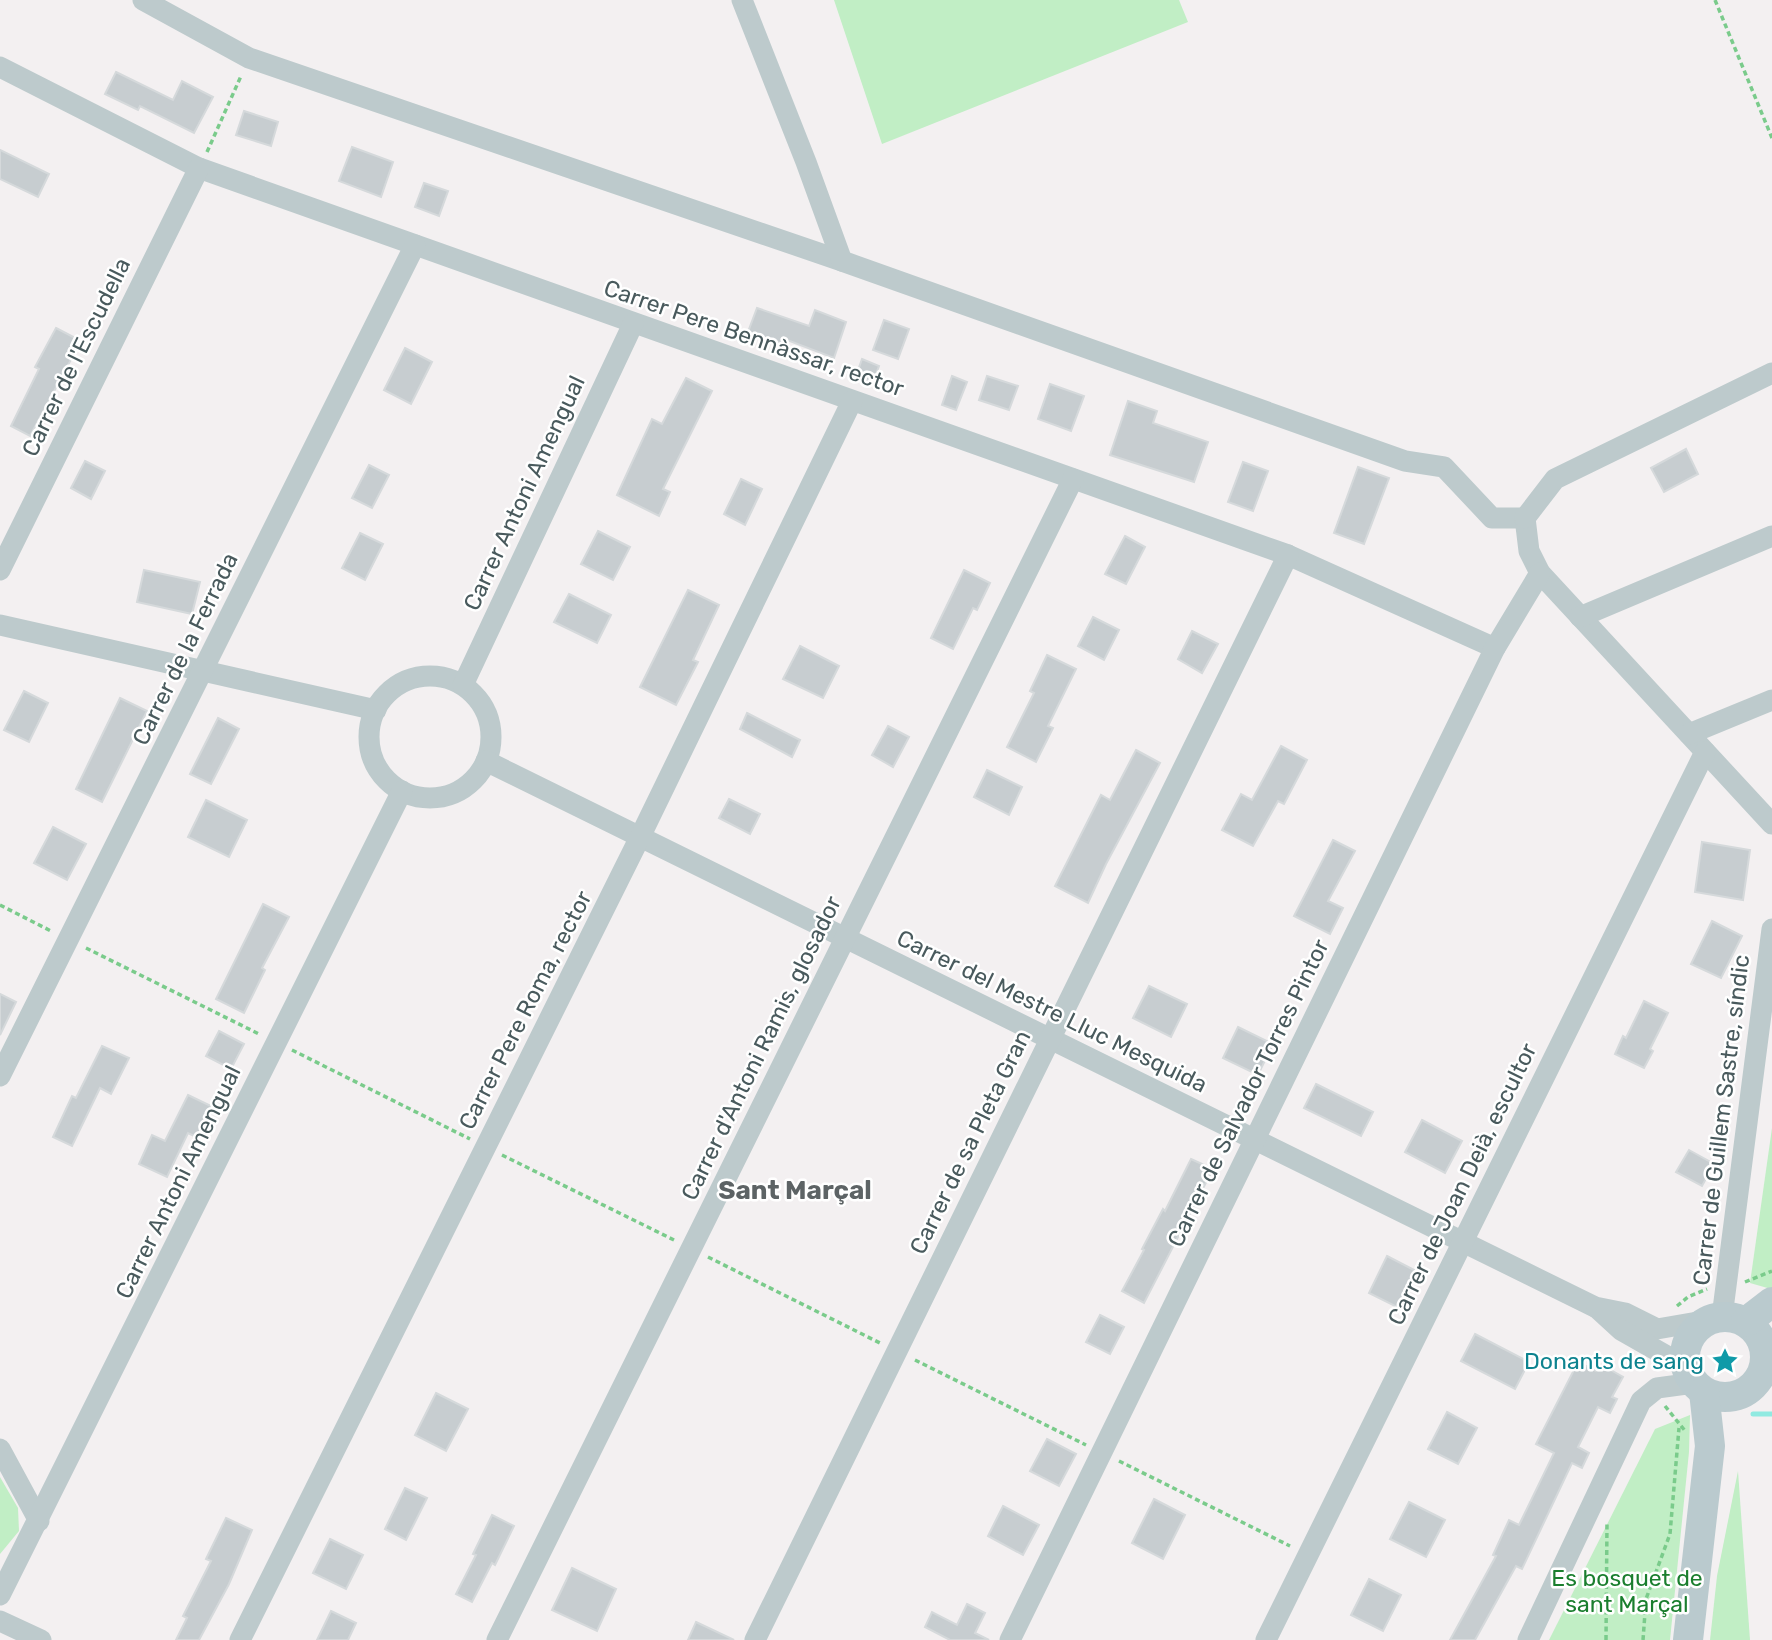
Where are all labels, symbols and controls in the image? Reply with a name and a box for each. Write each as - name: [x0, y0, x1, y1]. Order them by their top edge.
- street label: Carrer de l'Escudella: [16, 253, 136, 461]
- street label: Carrer Pere Bennàssar, rector: [600, 273, 908, 403]
- street label: Carrer Antoni Amengual: [457, 371, 591, 615]
- street label: Carrer de la Ferrada: [126, 548, 244, 750]
- street label: Carrer Pere Roma, rector: [453, 886, 598, 1134]
- street label: Carrer d'Antoni Ramis, glosador: [675, 891, 847, 1205]
- street label: Carrer del Mestre Lluc Mesquida: [892, 924, 1212, 1098]
- street label: Carrer de Salvador Torres Pintor: [1161, 934, 1335, 1251]
- street label: Carrer de Guillem Sastre, síndic: [1687, 953, 1755, 1287]
- street label: Carrer de sa Pleta Gran: [904, 1025, 1036, 1259]
- street label: Carrer de Joan Deià, escultor: [1381, 1038, 1543, 1330]
- street label: Carrer Antoni Amengual: [109, 1061, 247, 1303]
- district label: Sant Marçal: [718, 1175, 872, 1206]
- place icon: Donants de sang: [1710, 1346, 1740, 1376]
- place label: Donants de sang: [1524, 1347, 1704, 1375]
- park label: Es bosquet de sant Marçal: [1551, 1564, 1703, 1618]

